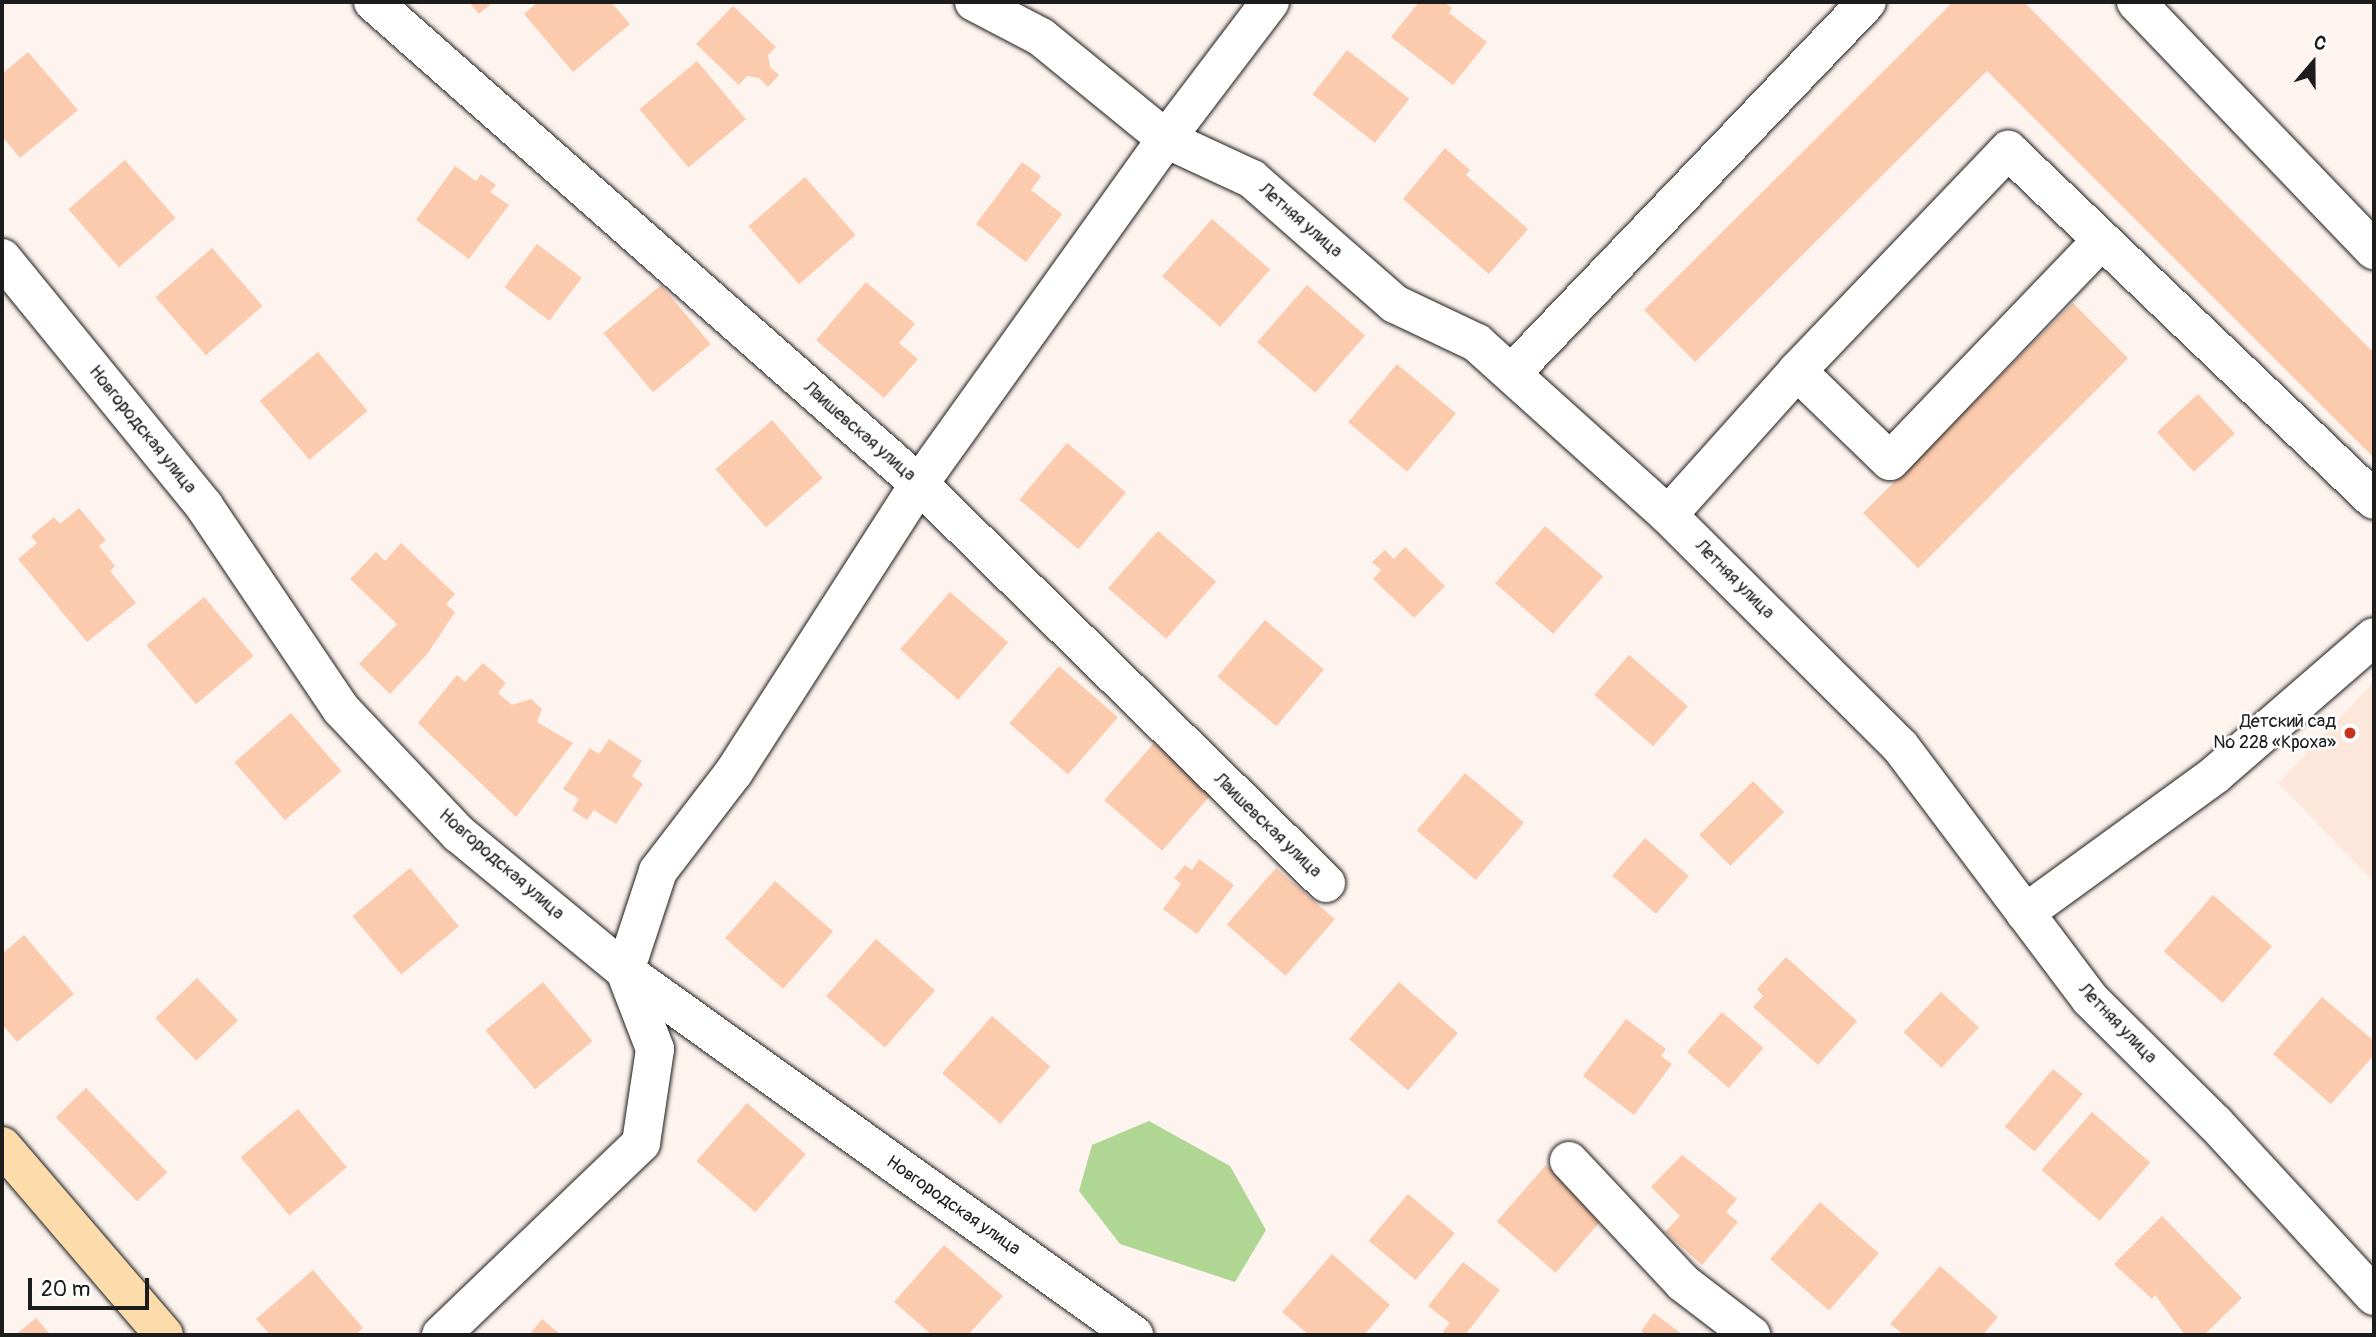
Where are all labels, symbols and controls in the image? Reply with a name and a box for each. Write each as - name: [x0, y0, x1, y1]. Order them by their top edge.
- north arrow: [2278, 28, 2348, 98]
- text: С: [2311, 30, 2330, 57]
- street label: Летняя улица: [1254, 179, 1346, 263]
- street label: Новгородская улица: [84, 362, 200, 498]
- street label: Лаишевская улица: [798, 377, 920, 487]
- street label: Летняя улица: [1690, 536, 1778, 624]
- place label: Детский сад № 228 «Кроха»: [2213, 712, 2336, 754]
- marker: Детский сад № 228 «Кроха»: [2342, 725, 2358, 741]
- street label: Лаишевская улица: [1209, 769, 1325, 883]
- street label: Новгородская улица: [434, 805, 568, 925]
- street label: Летняя улица: [2073, 979, 2161, 1069]
- street label: Новгородская улица: [882, 1152, 1024, 1260]
- scale bar: [32, 1264, 152, 1308]
- text: 20 m: [41, 1276, 90, 1303]

